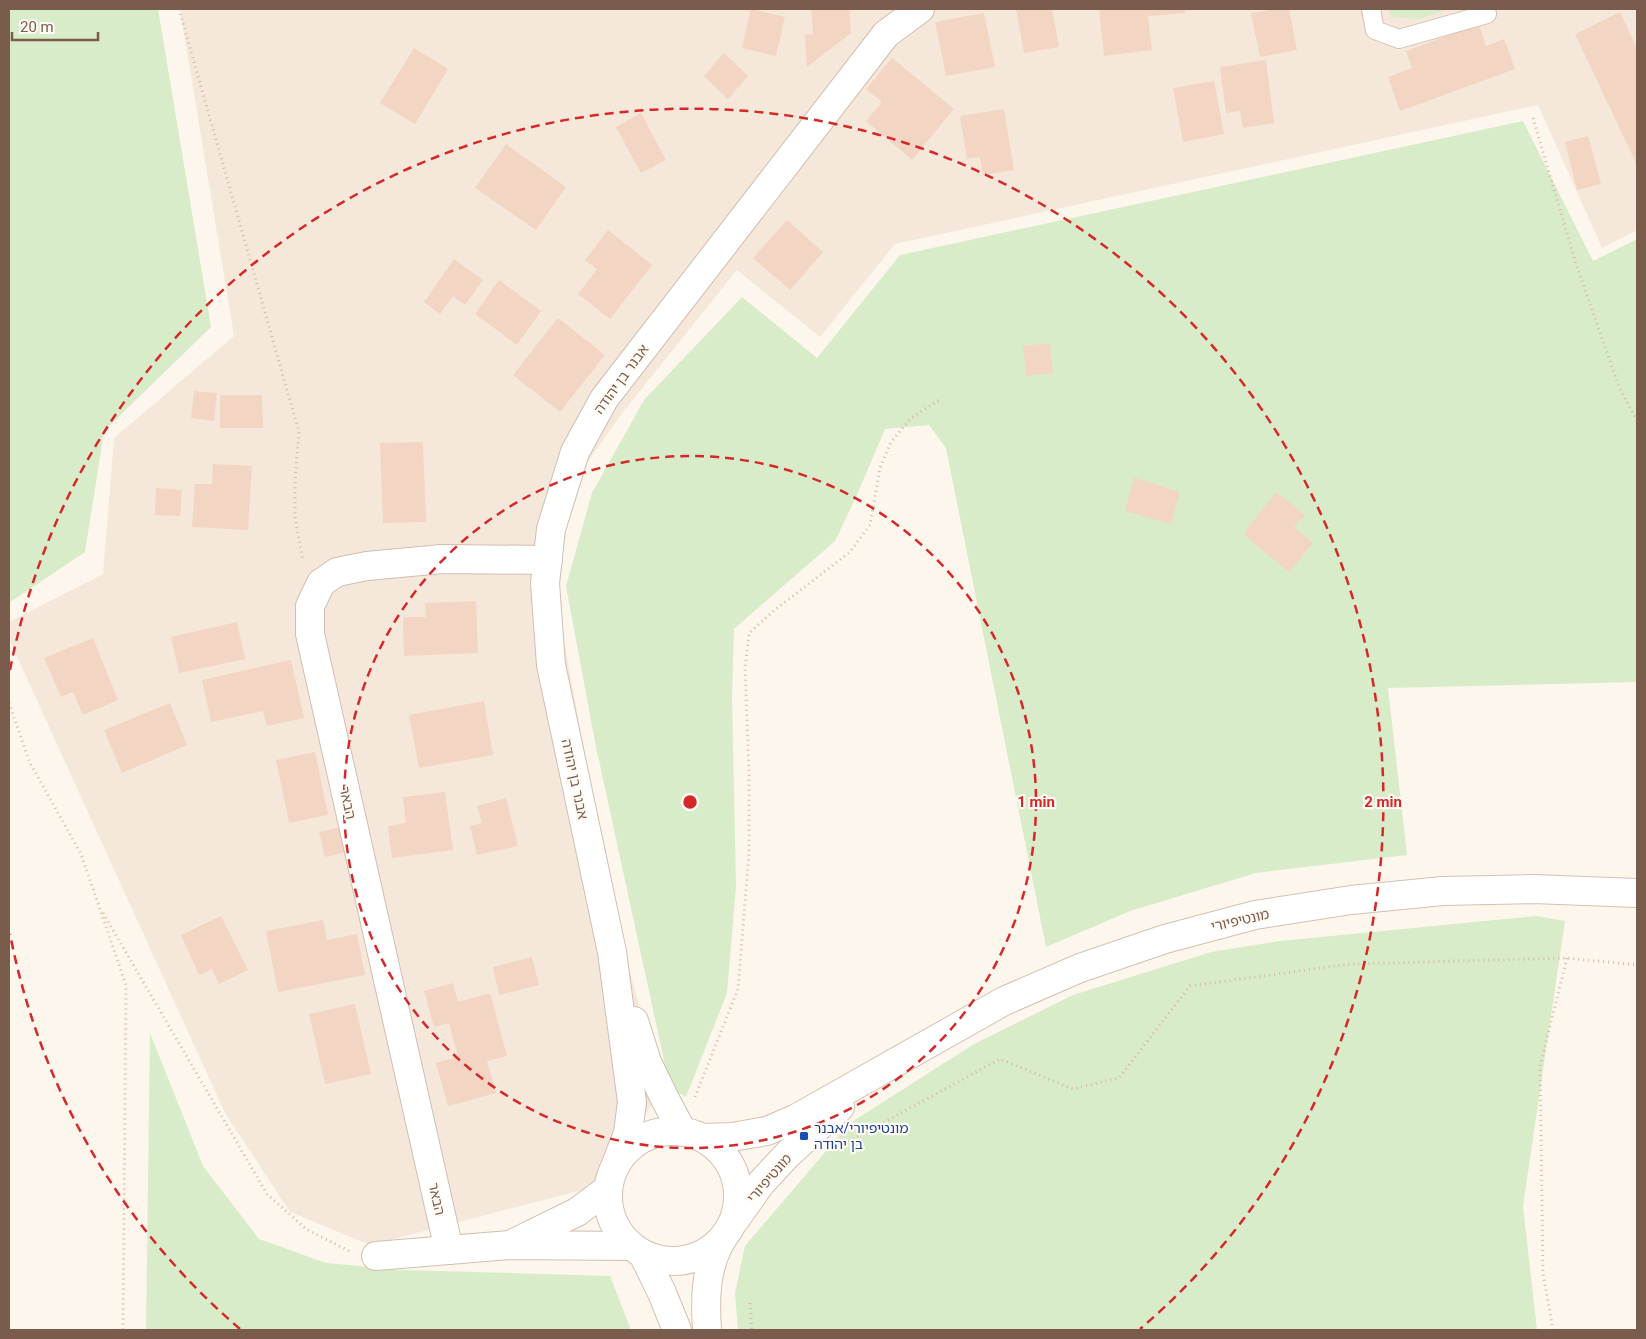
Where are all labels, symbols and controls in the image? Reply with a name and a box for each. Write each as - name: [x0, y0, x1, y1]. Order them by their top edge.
- scale bar: [12, 10, 99, 42]
- text: 20 m: [20, 18, 54, 36]
- street label: אבנר בן יהודה: [590, 341, 652, 417]
- street label: אבנר בן יהודה: [559, 737, 591, 821]
- street label: הבאר: [336, 785, 360, 821]
- centre of rings: [681, 793, 699, 811]
- text: 1 min: [1017, 793, 1055, 811]
- text: 2 min: [1364, 793, 1402, 811]
- street label: מונטיפיורי: [1209, 906, 1271, 934]
- place label: מונטיפיורי/אבנר בן יהודה: [814, 1120, 909, 1152]
- marker: מונטיפיורי/אבנר בן יהודה: [798, 1130, 810, 1142]
- street label: מונטיפיורי: [744, 1150, 794, 1206]
- street label: הבאר: [425, 1181, 449, 1217]

